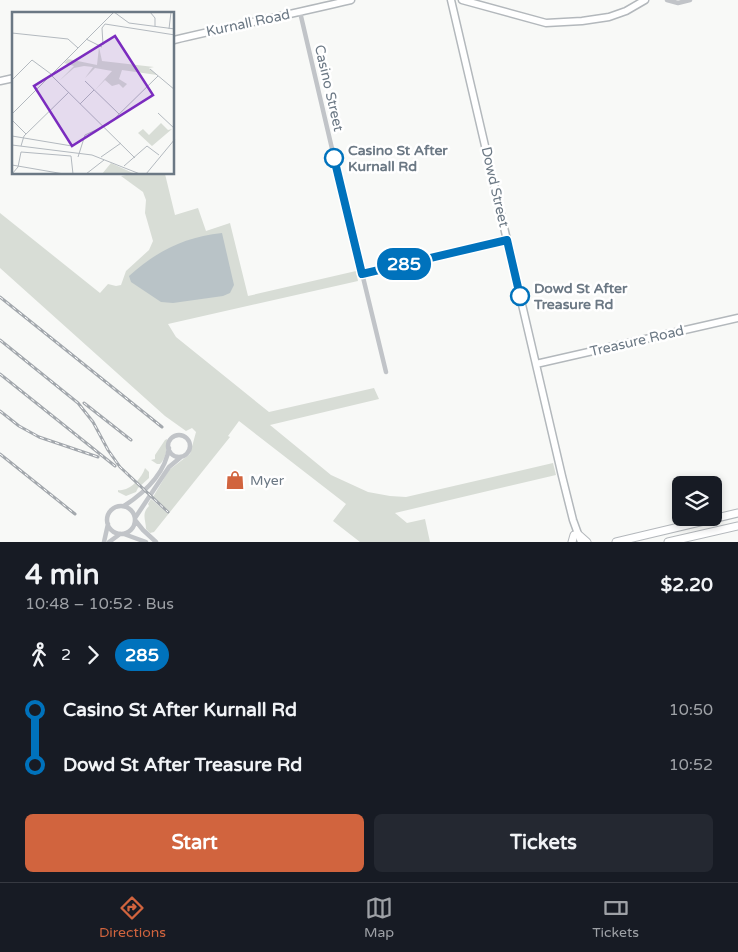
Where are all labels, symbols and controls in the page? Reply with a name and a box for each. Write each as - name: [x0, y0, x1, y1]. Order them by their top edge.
- street label: Kurnall Road: [204, 6, 292, 40]
- inset map: [12, 12, 175, 175]
- street label: Casino Street: [311, 43, 347, 134]
- place label: Casino St After Kurnall Rd: [348, 142, 448, 175]
- street label: Dowd Street: [477, 145, 513, 230]
- marker: Casino St After Kurnall Rd: [324, 148, 344, 168]
- line badge: 285: [375, 248, 433, 280]
- text: 285: [387, 253, 421, 275]
- place label: Dowd St After Treasure Rd: [533, 280, 628, 313]
- marker: Dowd St After Treasure Rd: [510, 286, 530, 306]
- street label: Treasure Road: [588, 322, 686, 360]
- shop icon: Myer: [224, 469, 246, 491]
- place label: Myer: [250, 472, 285, 489]
- map controls: [672, 476, 722, 526]
- button: layers: [672, 476, 722, 526]
- text: 4 min: [25, 558, 100, 592]
- text: $2.20: [661, 574, 713, 596]
- text: 10:48 – 10:52 · Bus: [25, 594, 174, 614]
- icon: walk: [25, 641, 53, 669]
- icon: forward: [79, 641, 107, 669]
- text: 285: [125, 644, 159, 666]
- text: 2: [61, 645, 71, 665]
- text: Casino St After Kurnall Rd: [63, 699, 297, 721]
- text: 10:50: [669, 700, 713, 720]
- text: Dowd St After Treasure Rd: [63, 754, 302, 776]
- text: 10:52: [669, 755, 713, 775]
- button: Start: [25, 814, 364, 872]
- button: Tickets: [374, 814, 713, 872]
- tab: Directions: [99, 894, 166, 941]
- tab: Map: [364, 894, 394, 941]
- tab: Tickets: [592, 894, 639, 941]

